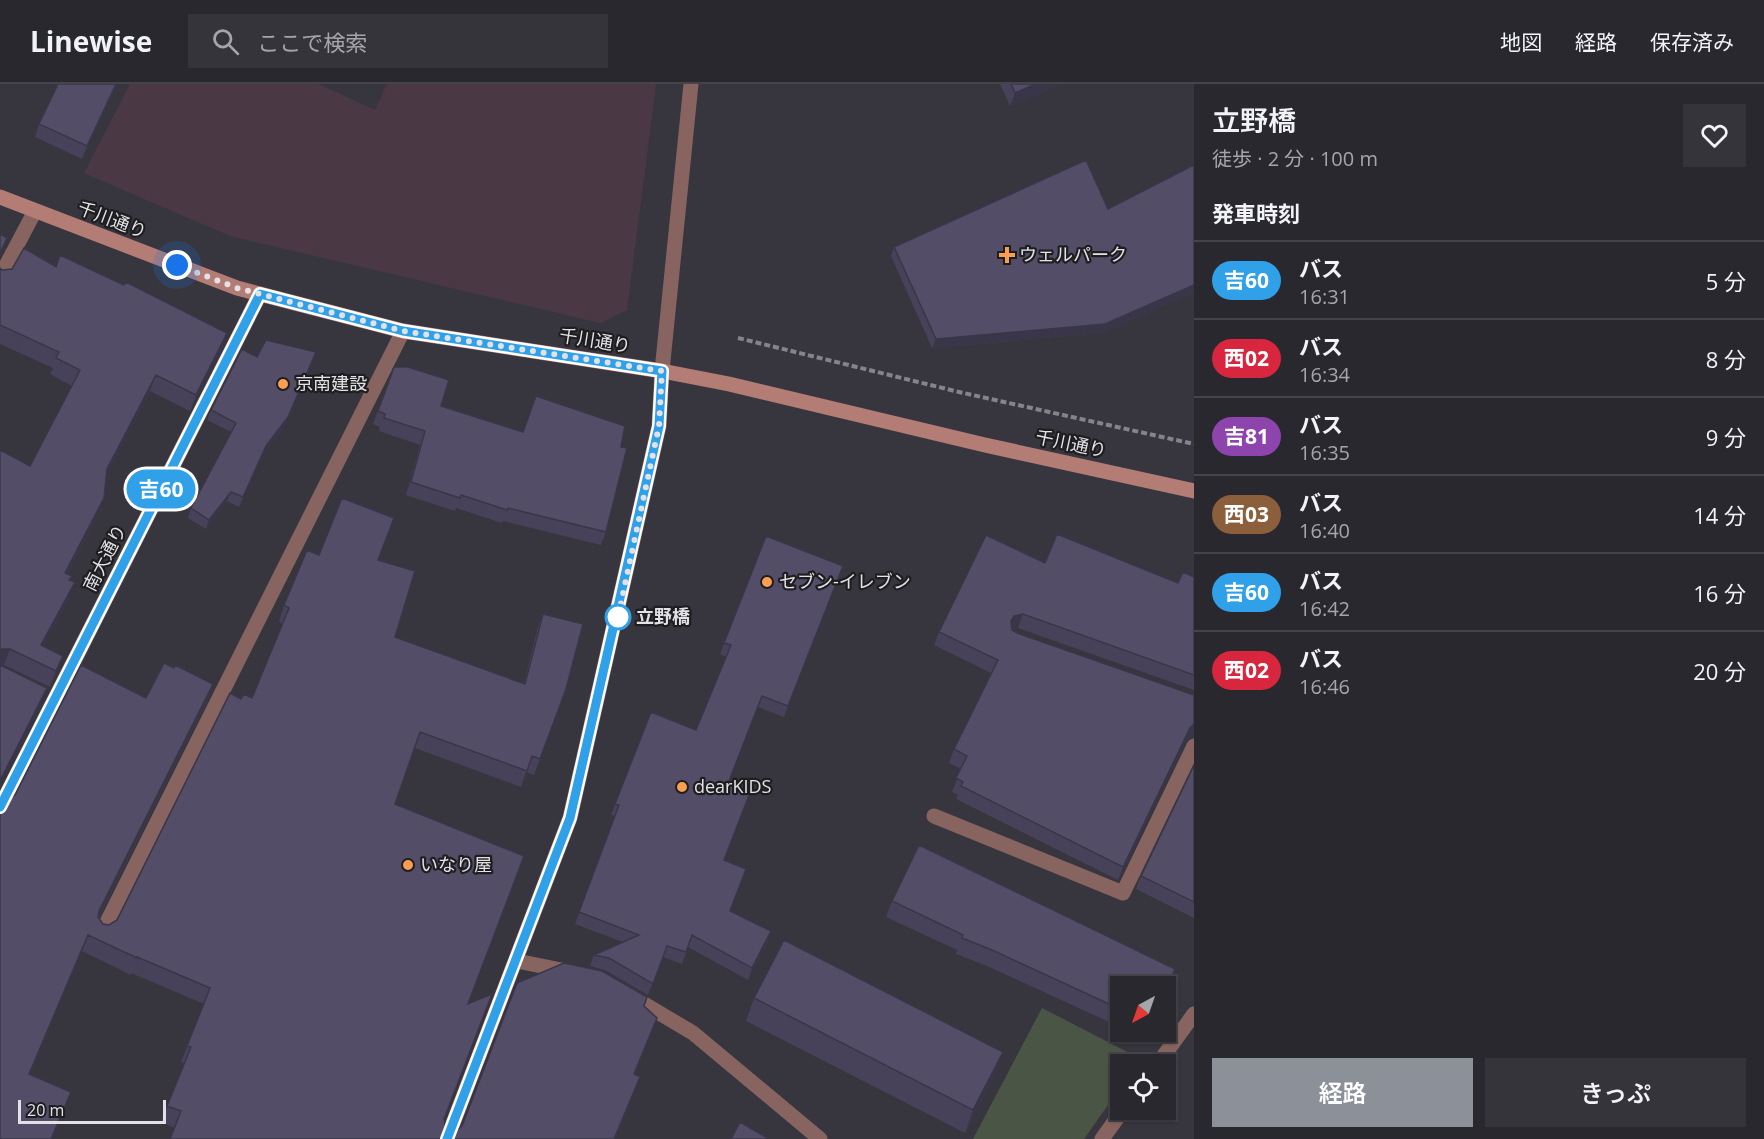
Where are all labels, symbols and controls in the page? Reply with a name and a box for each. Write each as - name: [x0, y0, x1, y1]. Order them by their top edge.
- search box: [188, 14, 608, 68]
- text: Linewise: [30, 22, 152, 60]
- icon: search: [209, 25, 242, 58]
- text: ここで検索: [257, 27, 367, 57]
- text: 地図: [1500, 28, 1542, 56]
- text: 経路: [1575, 28, 1617, 56]
- text: 保存済み: [1650, 28, 1734, 56]
- text: 立野橋: [1212, 101, 1296, 139]
- button: heart: [1683, 104, 1746, 167]
- text: 徒歩 · 2 分 · 100 m: [1212, 145, 1378, 172]
- street label: 千川通り: [74, 195, 150, 243]
- text: 発車時刻: [1212, 198, 1300, 228]
- place label: ウェルパーク: [1019, 242, 1127, 266]
- marker: ウェルパーク: [1000, 248, 1014, 262]
- your location: [162, 250, 192, 280]
- text: バス: [1299, 253, 1343, 283]
- text: 吉60: [1224, 266, 1269, 294]
- text: 5 分: [1706, 266, 1746, 296]
- text: 16:31: [1299, 283, 1350, 310]
- street label: 千川通り: [558, 323, 633, 357]
- text: バス: [1299, 331, 1343, 361]
- text: 西02: [1224, 344, 1269, 372]
- text: 8 分: [1706, 344, 1746, 374]
- text: 16:34: [1299, 361, 1350, 388]
- place label: 京南建設: [295, 371, 367, 395]
- marker: 京南建設: [276, 377, 290, 391]
- text: バス: [1299, 409, 1343, 439]
- text: 吉81: [1224, 422, 1269, 450]
- text: 9 分: [1706, 422, 1746, 452]
- street label: 千川通り: [1033, 424, 1109, 462]
- text: 16:35: [1299, 439, 1350, 466]
- line badge: 吉60: [126, 470, 195, 508]
- text: 吉60: [138, 475, 184, 503]
- text: バス: [1299, 487, 1343, 517]
- text: 西03: [1224, 500, 1269, 528]
- text: 14 分: [1693, 500, 1746, 530]
- text: 16:40: [1299, 517, 1350, 544]
- street label: 南大通り: [77, 520, 131, 595]
- text: バス: [1299, 565, 1343, 595]
- place label: セブン-イレブン: [779, 569, 911, 593]
- marker: セブン-イレブン: [760, 575, 774, 589]
- text: 吉60: [1224, 578, 1269, 606]
- text: 16 分: [1693, 578, 1746, 608]
- text: 16:42: [1299, 595, 1350, 622]
- marker: 立野橋: [605, 604, 631, 630]
- place label: 立野橋: [636, 604, 690, 628]
- text: バス: [1299, 643, 1343, 673]
- text: 西02: [1224, 656, 1269, 684]
- text: 20 分: [1693, 656, 1746, 686]
- text: 16:46: [1299, 673, 1350, 700]
- place label: dearKIDS: [694, 774, 772, 798]
- marker: dearKIDS: [675, 780, 689, 794]
- place label: いなり屋: [420, 852, 492, 876]
- marker: いなり屋: [401, 858, 415, 872]
- north arrow: [1110, 976, 1176, 1042]
- map controls: [1110, 976, 1176, 1120]
- button: locate: [1110, 1054, 1176, 1120]
- button: 経路: [1212, 1058, 1473, 1127]
- button: きっぷ: [1485, 1058, 1746, 1127]
- scale bar: [18, 1097, 166, 1124]
- text: 20 m: [27, 1099, 64, 1121]

